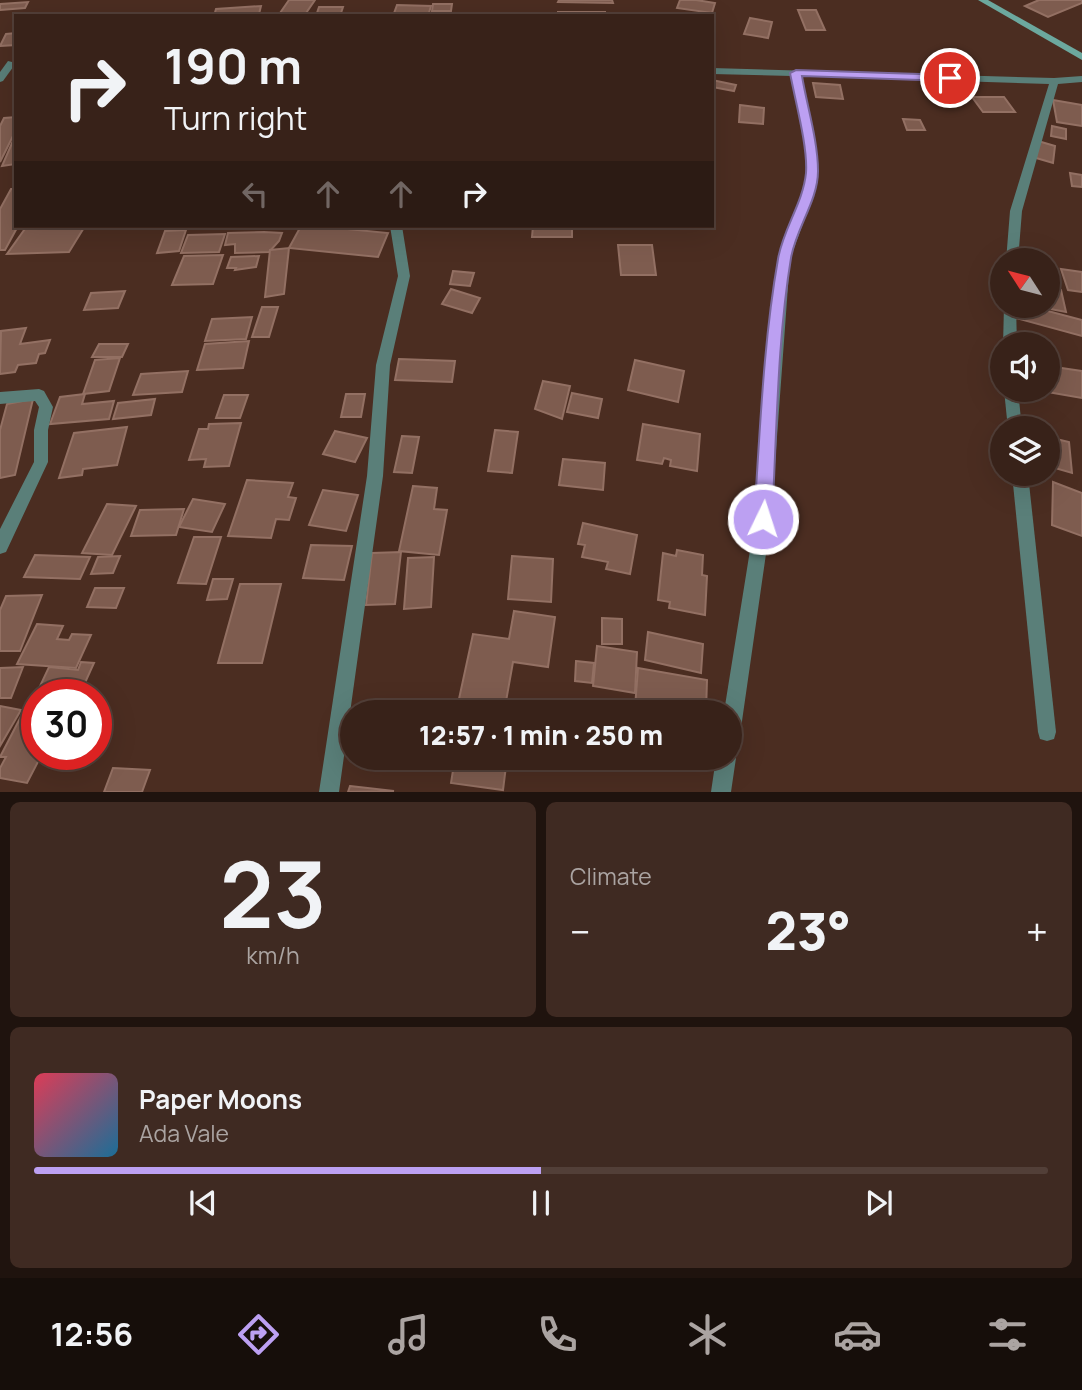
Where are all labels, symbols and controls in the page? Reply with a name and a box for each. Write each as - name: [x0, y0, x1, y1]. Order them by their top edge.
- text: 190 m: [164, 32, 302, 99]
- icon: right: [49, 42, 140, 133]
- pin: [920, 48, 980, 108]
- icon: arrive: [931, 59, 969, 97]
- text: Turn right: [164, 96, 307, 140]
- icon: left: [236, 175, 274, 213]
- icon: ahead: [309, 175, 347, 213]
- icon: ahead: [382, 175, 420, 213]
- icon: right: [455, 175, 493, 213]
- north arrow: [990, 248, 1060, 318]
- map controls: [990, 248, 1060, 486]
- button: sound: [990, 332, 1060, 402]
- button: layers: [990, 416, 1060, 486]
- position arrow: [726, 482, 800, 556]
- speed limit sign: 30: [21, 679, 112, 770]
- text: 12:57 · 1 min · 250 m: [419, 717, 663, 753]
- text: 23: [219, 831, 327, 955]
- text: Climate: [570, 860, 652, 892]
- text: 23°: [766, 895, 851, 966]
- text: −: [570, 905, 591, 957]
- text: +: [1026, 905, 1048, 957]
- text: km/h: [246, 939, 300, 971]
- text: Paper Moons: [139, 1081, 302, 1117]
- text: Ada Vale: [139, 1117, 229, 1149]
- icon: previous: [184, 1184, 222, 1222]
- icon: pause: [522, 1184, 560, 1222]
- icon: next: [860, 1184, 898, 1222]
- icon: directions: [234, 1310, 283, 1359]
- icon: music: [384, 1310, 433, 1359]
- icon: phone: [533, 1310, 582, 1359]
- icon: climate: [683, 1310, 732, 1359]
- icon: car: [833, 1310, 882, 1359]
- icon: filters: [983, 1310, 1032, 1359]
- text: 12:56: [50, 1312, 133, 1356]

